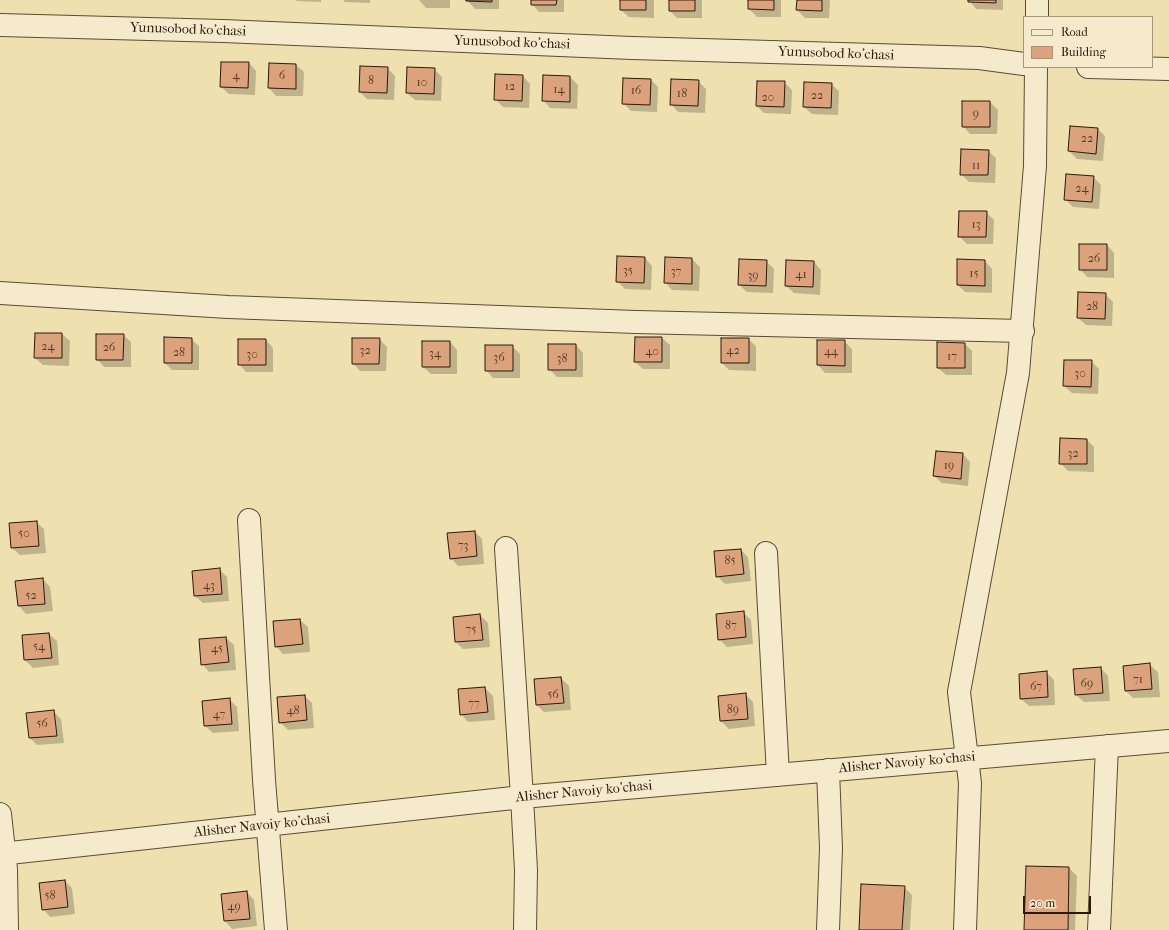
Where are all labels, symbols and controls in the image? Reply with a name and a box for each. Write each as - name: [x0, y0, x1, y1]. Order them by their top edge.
- legend: [1023, 16, 1153, 68]
- street label: Yunusobod ko'chasi: [130, 20, 246, 40]
- text: Road: [1061, 25, 1088, 39]
- street label: Yunusobod ko'chasi: [454, 33, 570, 53]
- street label: Yunusobod ko'chasi: [778, 44, 894, 64]
- text: Building: [1061, 45, 1106, 59]
- house number: 4: [232, 69, 240, 83]
- house number: 6: [279, 69, 285, 83]
- house number: 8: [368, 74, 374, 88]
- house number: 10: [417, 76, 427, 90]
- house number: 12: [505, 80, 515, 94]
- house number: 14: [553, 83, 565, 97]
- house number: 16: [631, 84, 641, 98]
- house number: 18: [677, 87, 687, 101]
- house number: 22: [811, 89, 823, 103]
- house number: 20: [762, 91, 774, 105]
- house number: 9: [973, 107, 979, 121]
- house number: 22: [1081, 132, 1093, 146]
- house number: 11: [972, 159, 980, 173]
- house number: 24: [1075, 182, 1089, 196]
- house number: 13: [971, 218, 981, 232]
- house number: 26: [1088, 252, 1100, 266]
- house number: 35: [623, 264, 633, 278]
- house number: 37: [671, 265, 681, 279]
- house number: 15: [969, 267, 979, 281]
- house number: 41: [795, 268, 807, 282]
- house number: 39: [747, 269, 759, 283]
- house number: 28: [1086, 300, 1098, 314]
- house number: 24: [41, 340, 55, 354]
- house number: 26: [103, 341, 115, 355]
- house number: 32: [359, 344, 371, 358]
- house number: 42: [726, 344, 740, 358]
- house number: 40: [645, 345, 659, 359]
- house number: 44: [824, 345, 838, 359]
- house number: 28: [173, 346, 185, 360]
- house number: 34: [429, 347, 441, 361]
- house number: 30: [246, 348, 258, 362]
- house number: 17: [947, 350, 957, 364]
- house number: 36: [493, 351, 505, 365]
- house number: 38: [557, 352, 567, 366]
- house number: 30: [1074, 367, 1086, 381]
- house number: 32: [1067, 447, 1079, 461]
- house number: 19: [944, 459, 954, 473]
- house number: 50: [18, 527, 30, 541]
- house number: 73: [458, 539, 468, 553]
- house number: 85: [724, 554, 736, 568]
- house number: 43: [203, 579, 215, 593]
- house number: 52: [25, 589, 37, 603]
- house number: 87: [725, 619, 737, 633]
- house number: 75: [466, 623, 476, 637]
- house number: 54: [33, 640, 45, 654]
- house number: 45: [211, 642, 223, 656]
- house number: 71: [1133, 673, 1143, 687]
- house number: 69: [1081, 677, 1093, 691]
- house number: 67: [1030, 680, 1042, 694]
- house number: 56: [547, 688, 559, 702]
- house number: 77: [468, 697, 480, 711]
- house number: 89: [727, 703, 739, 717]
- house number: 48: [286, 704, 300, 718]
- house number: 47: [213, 708, 225, 722]
- house number: 56: [36, 717, 48, 731]
- street label: Alisher Navoiy ko'chasi: [838, 749, 976, 777]
- street label: Alisher Navoiy ko'chasi: [515, 778, 653, 806]
- street label: Alisher Navoiy ko'chasi: [193, 810, 331, 842]
- scale bar: [1025, 888, 1093, 914]
- house number: 58: [44, 889, 56, 903]
- text: 20 m: [1030, 896, 1055, 910]
- house number: 49: [227, 900, 241, 914]

